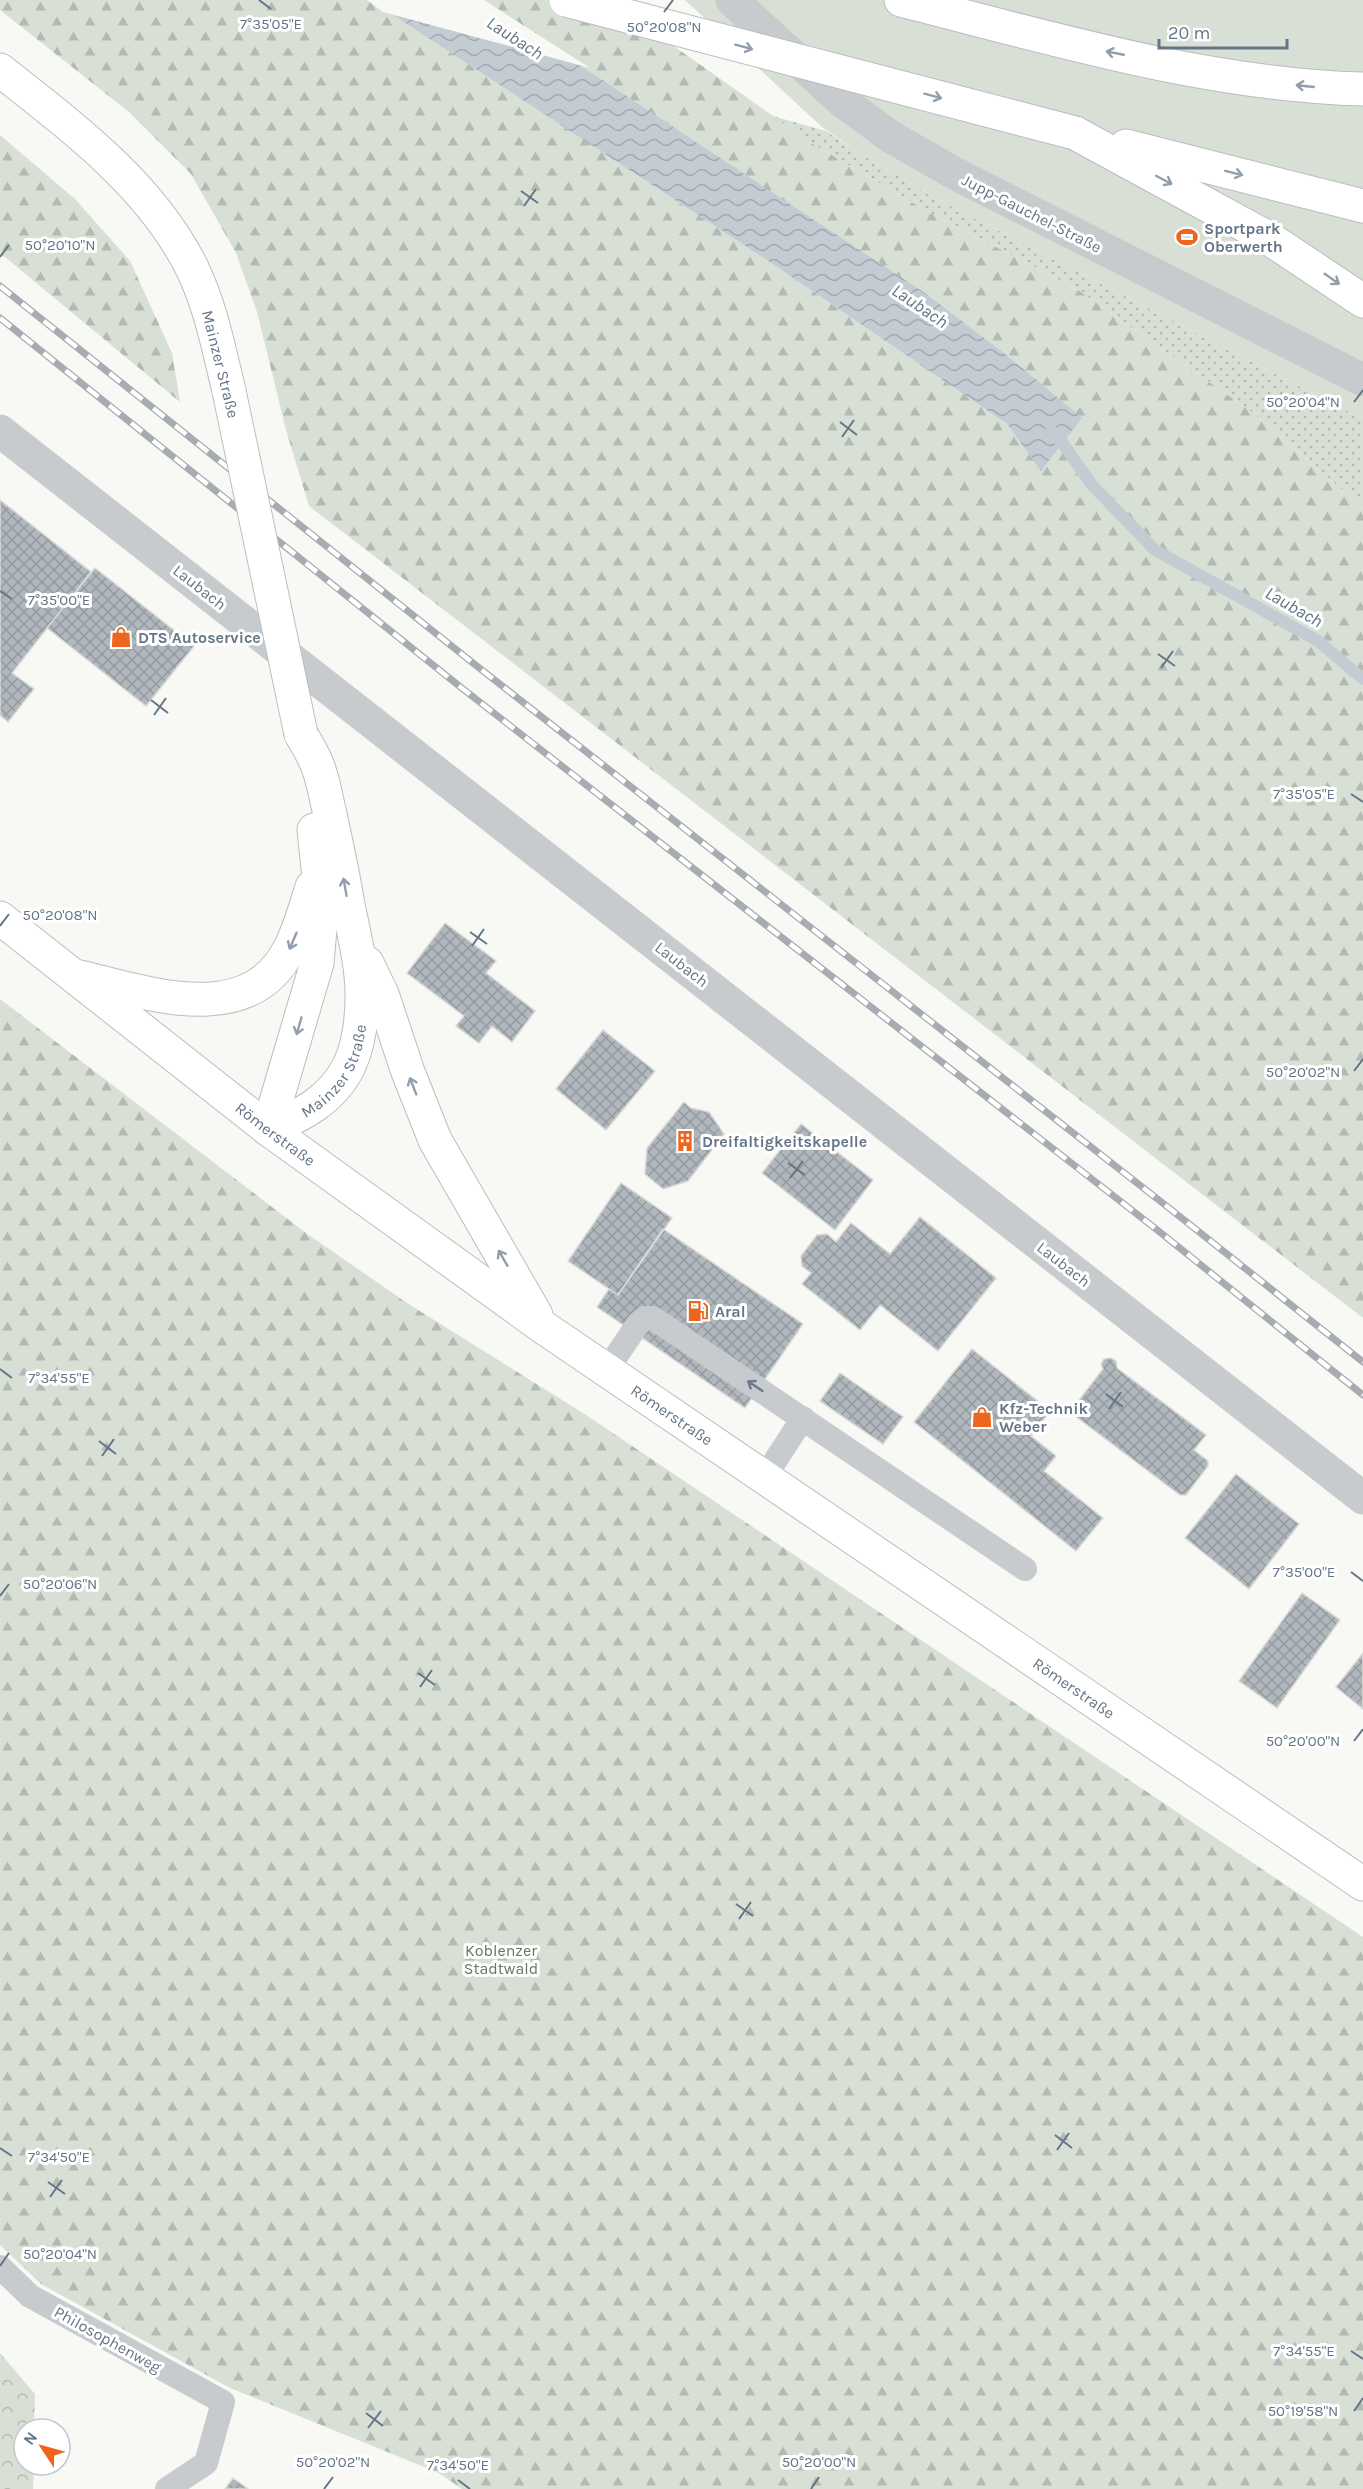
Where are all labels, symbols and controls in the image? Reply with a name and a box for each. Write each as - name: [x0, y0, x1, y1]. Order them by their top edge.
- water label: Laubach: [483, 12, 547, 64]
- scale bar: [1159, 12, 1286, 50]
- text: 7°35'05"E: [240, 15, 302, 33]
- text: 50°20'08"N: [626, 18, 702, 36]
- text: 20 m: [1168, 22, 1210, 44]
- one-way arrow: [734, 41, 753, 53]
- one-way arrow: [1105, 47, 1124, 59]
- one-way arrow: [1295, 80, 1315, 91]
- one-way arrow: [923, 90, 942, 102]
- one-way arrow: [1224, 168, 1243, 180]
- street label: Jupp-Gauchel-Straße: [959, 170, 1105, 257]
- one-way arrow: [1155, 174, 1172, 186]
- place label: Sportpark Oberwerth: [1204, 219, 1283, 256]
- sports icon: Sportpark Oberwerth: [1175, 225, 1199, 249]
- text: 50°20'10"N: [25, 236, 95, 254]
- one-way arrow: [1324, 273, 1340, 285]
- water label: Laubach: [888, 279, 952, 333]
- street label: Mainzer Straße: [198, 308, 243, 420]
- text: 50°20'04"N: [1266, 393, 1340, 411]
- street label: Laubach: [169, 561, 230, 614]
- water label: Laubach: [1261, 582, 1327, 632]
- text: 7°35'00"E: [28, 591, 90, 609]
- shop icon: DTS Autoservice: [109, 625, 133, 649]
- place label: DTS Autoservice: [138, 628, 261, 647]
- text: 7°35'05"E: [1273, 785, 1335, 803]
- one-way arrow: [339, 878, 350, 898]
- text: 50°20'08"N: [22, 906, 98, 924]
- one-way arrow: [287, 931, 298, 949]
- street label: Laubach: [651, 938, 712, 991]
- one-way arrow: [293, 1016, 304, 1035]
- street label: Mainzer Straße: [297, 1023, 370, 1122]
- text: 50°20'02"N: [1266, 1063, 1340, 1081]
- one-way arrow: [407, 1077, 418, 1096]
- street label: Römerstraße: [232, 1098, 319, 1170]
- building icon: Dreifaltigkeitskapelle: [673, 1129, 697, 1153]
- place label: Dreifaltigkeitskapelle: [702, 1132, 867, 1151]
- street label: Laubach: [1033, 1238, 1094, 1291]
- one-way arrow: [497, 1250, 509, 1267]
- fuel station icon: Aral: [686, 1299, 710, 1323]
- place label: Aral: [715, 1302, 746, 1321]
- text: 7°34'55"E: [28, 1369, 90, 1387]
- one-way arrow: [747, 1380, 764, 1392]
- street label: Römerstraße: [627, 1381, 716, 1450]
- place label: Kfz-Technik Weber: [999, 1399, 1089, 1436]
- shop icon: Kfz-Technik Weber: [970, 1405, 994, 1429]
- text: 7°35'00"E: [1273, 1563, 1335, 1581]
- text: 50°20'06"N: [23, 1575, 97, 1593]
- street label: Römerstraße: [1029, 1654, 1118, 1723]
- text: 50°20'00"N: [1266, 1732, 1340, 1750]
- park label: Koblenzer Stadtwald: [464, 1941, 538, 1978]
- text: 7°34'50"E: [28, 2148, 90, 2166]
- text: 50°20'04"N: [23, 2245, 97, 2263]
- street label: Philosophenweg: [51, 2302, 165, 2377]
- text: 7°34'55"E: [1273, 2342, 1335, 2360]
- text: 50°19'58"N: [1268, 2402, 1338, 2420]
- north arrow: [12, 2417, 72, 2477]
- text: N: [19, 2428, 41, 2449]
- text: 50°20'02"N: [296, 2453, 370, 2471]
- text: 50°20'00"N: [782, 2453, 856, 2471]
- text: 7°34'50"E: [427, 2456, 489, 2474]

